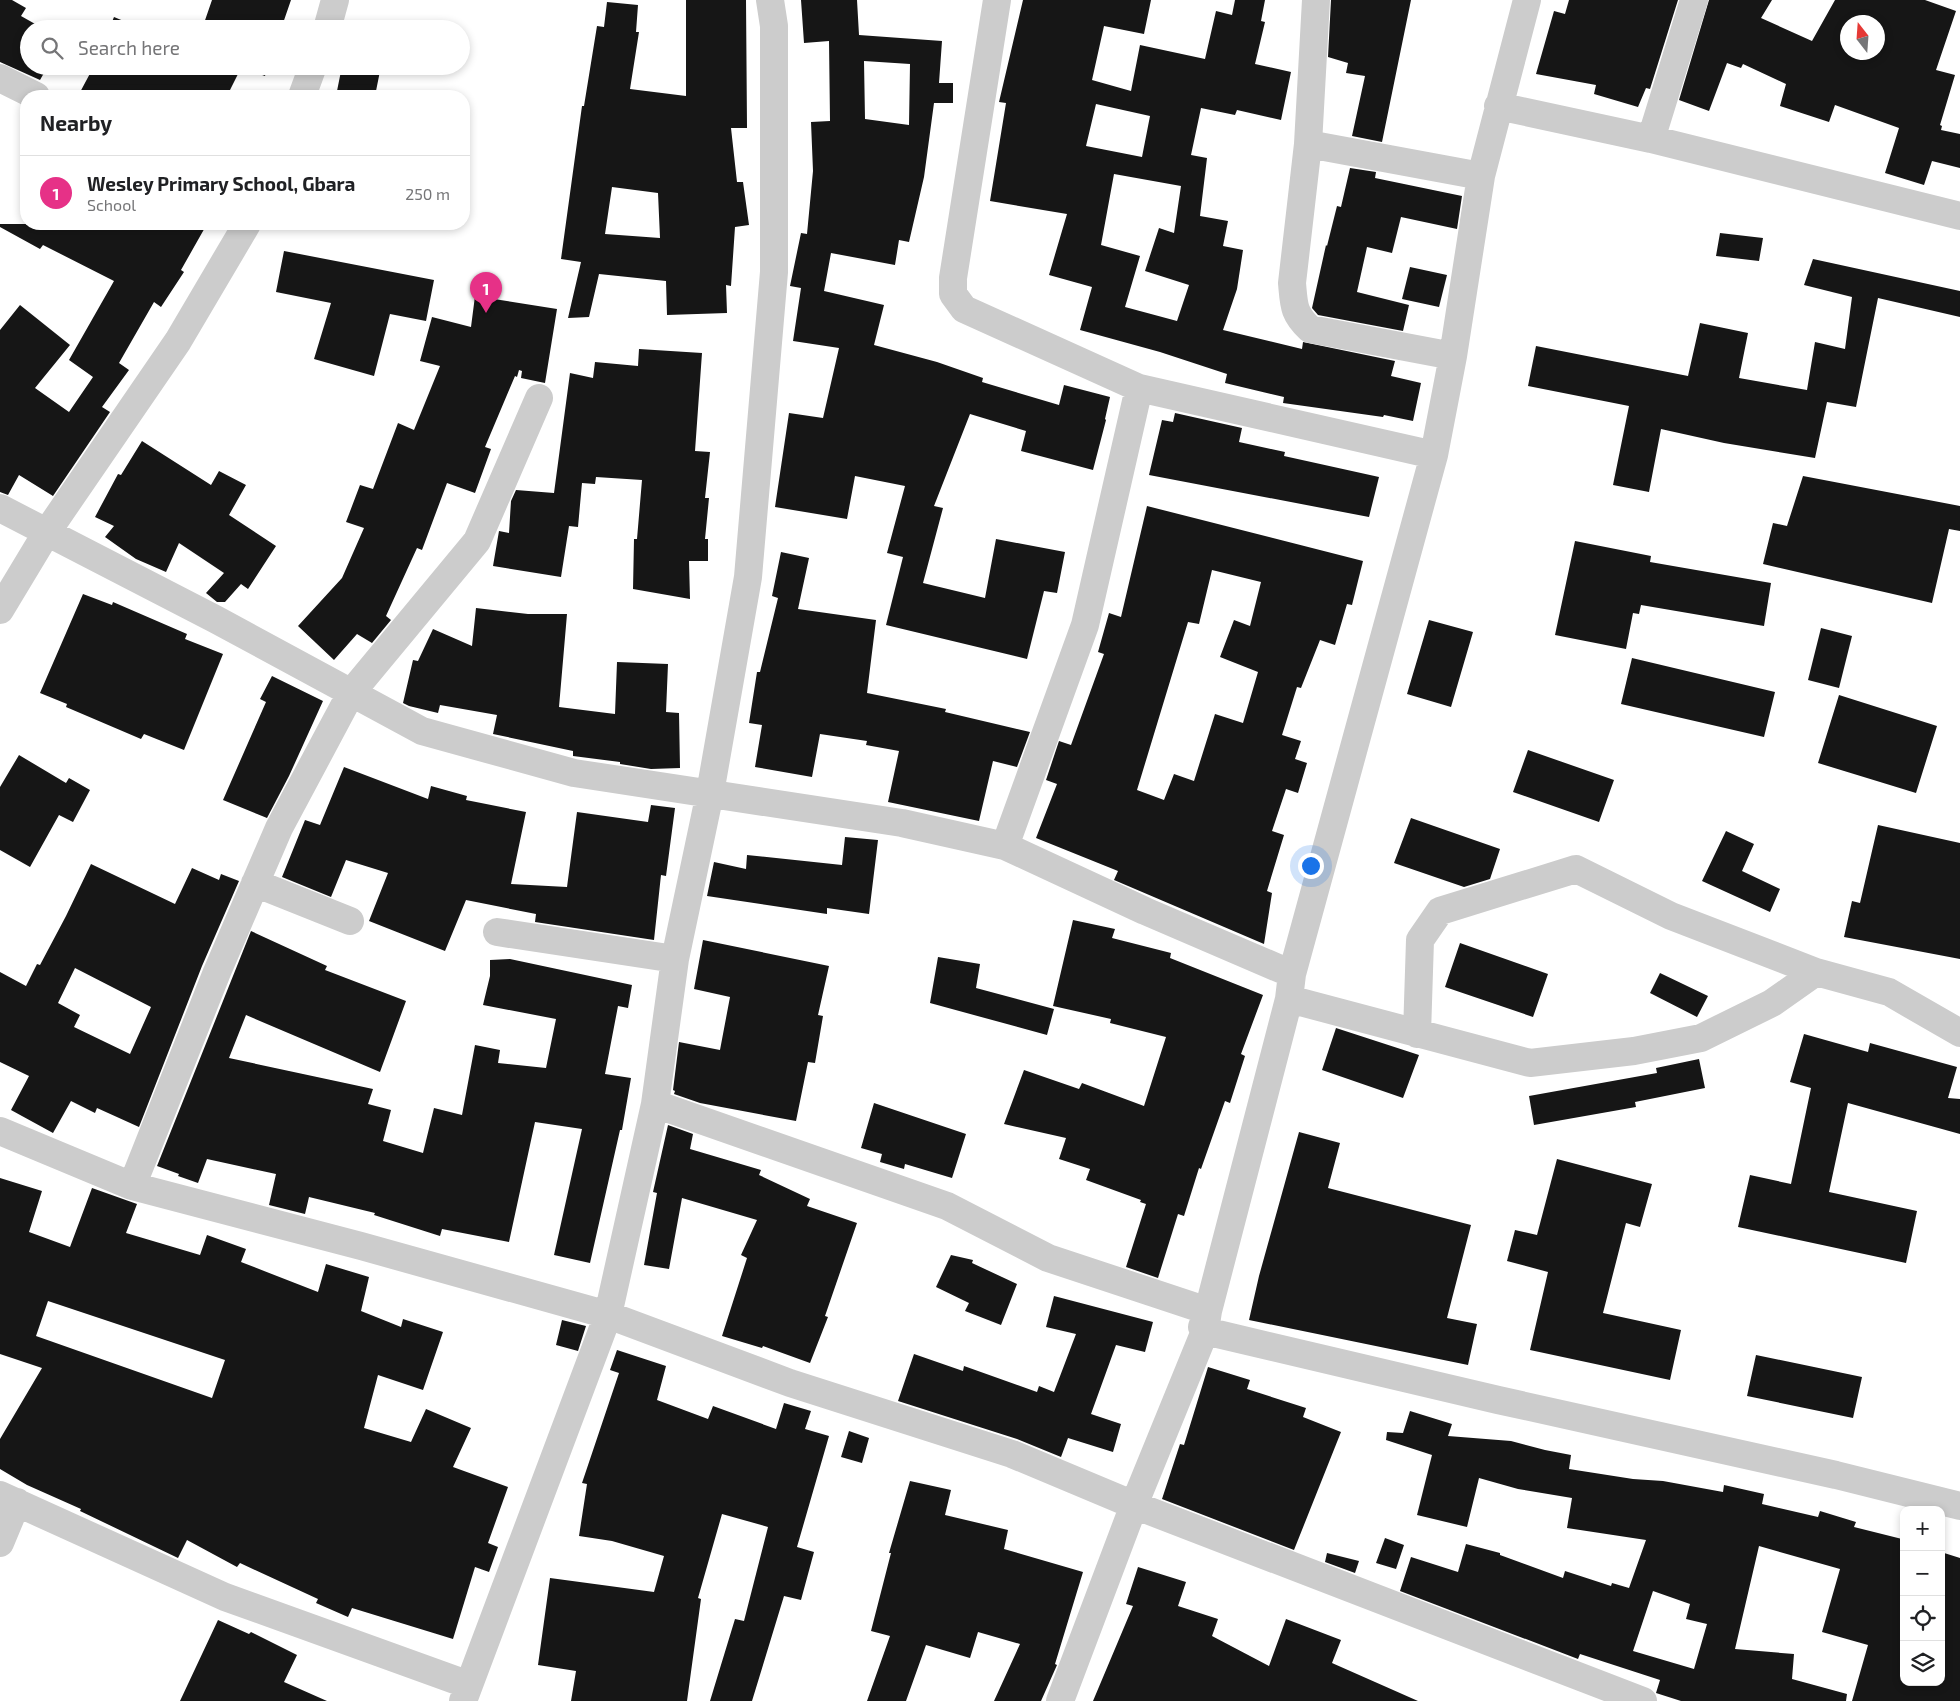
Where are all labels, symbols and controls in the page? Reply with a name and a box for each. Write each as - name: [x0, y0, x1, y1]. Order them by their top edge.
- north arrow: [1840, 15, 1885, 60]
- search box: [20, 20, 470, 75]
- icon: search: [38, 34, 66, 62]
- text: Search here: [78, 36, 180, 59]
- text: Nearby: [40, 110, 112, 135]
- text: Wesley Primary School, Gbara: [87, 172, 355, 195]
- text: 1: [53, 184, 59, 203]
- text: 250 m: [405, 184, 450, 203]
- text: School: [87, 195, 136, 214]
- pin: 1: [470, 272, 502, 313]
- your location: [1298, 853, 1324, 879]
- map controls: [1900, 1506, 1945, 1686]
- button: +: [1900, 1506, 1945, 1551]
- button: −: [1900, 1551, 1945, 1596]
- button: locate: [1900, 1596, 1945, 1641]
- button: layers: [1900, 1641, 1945, 1686]

